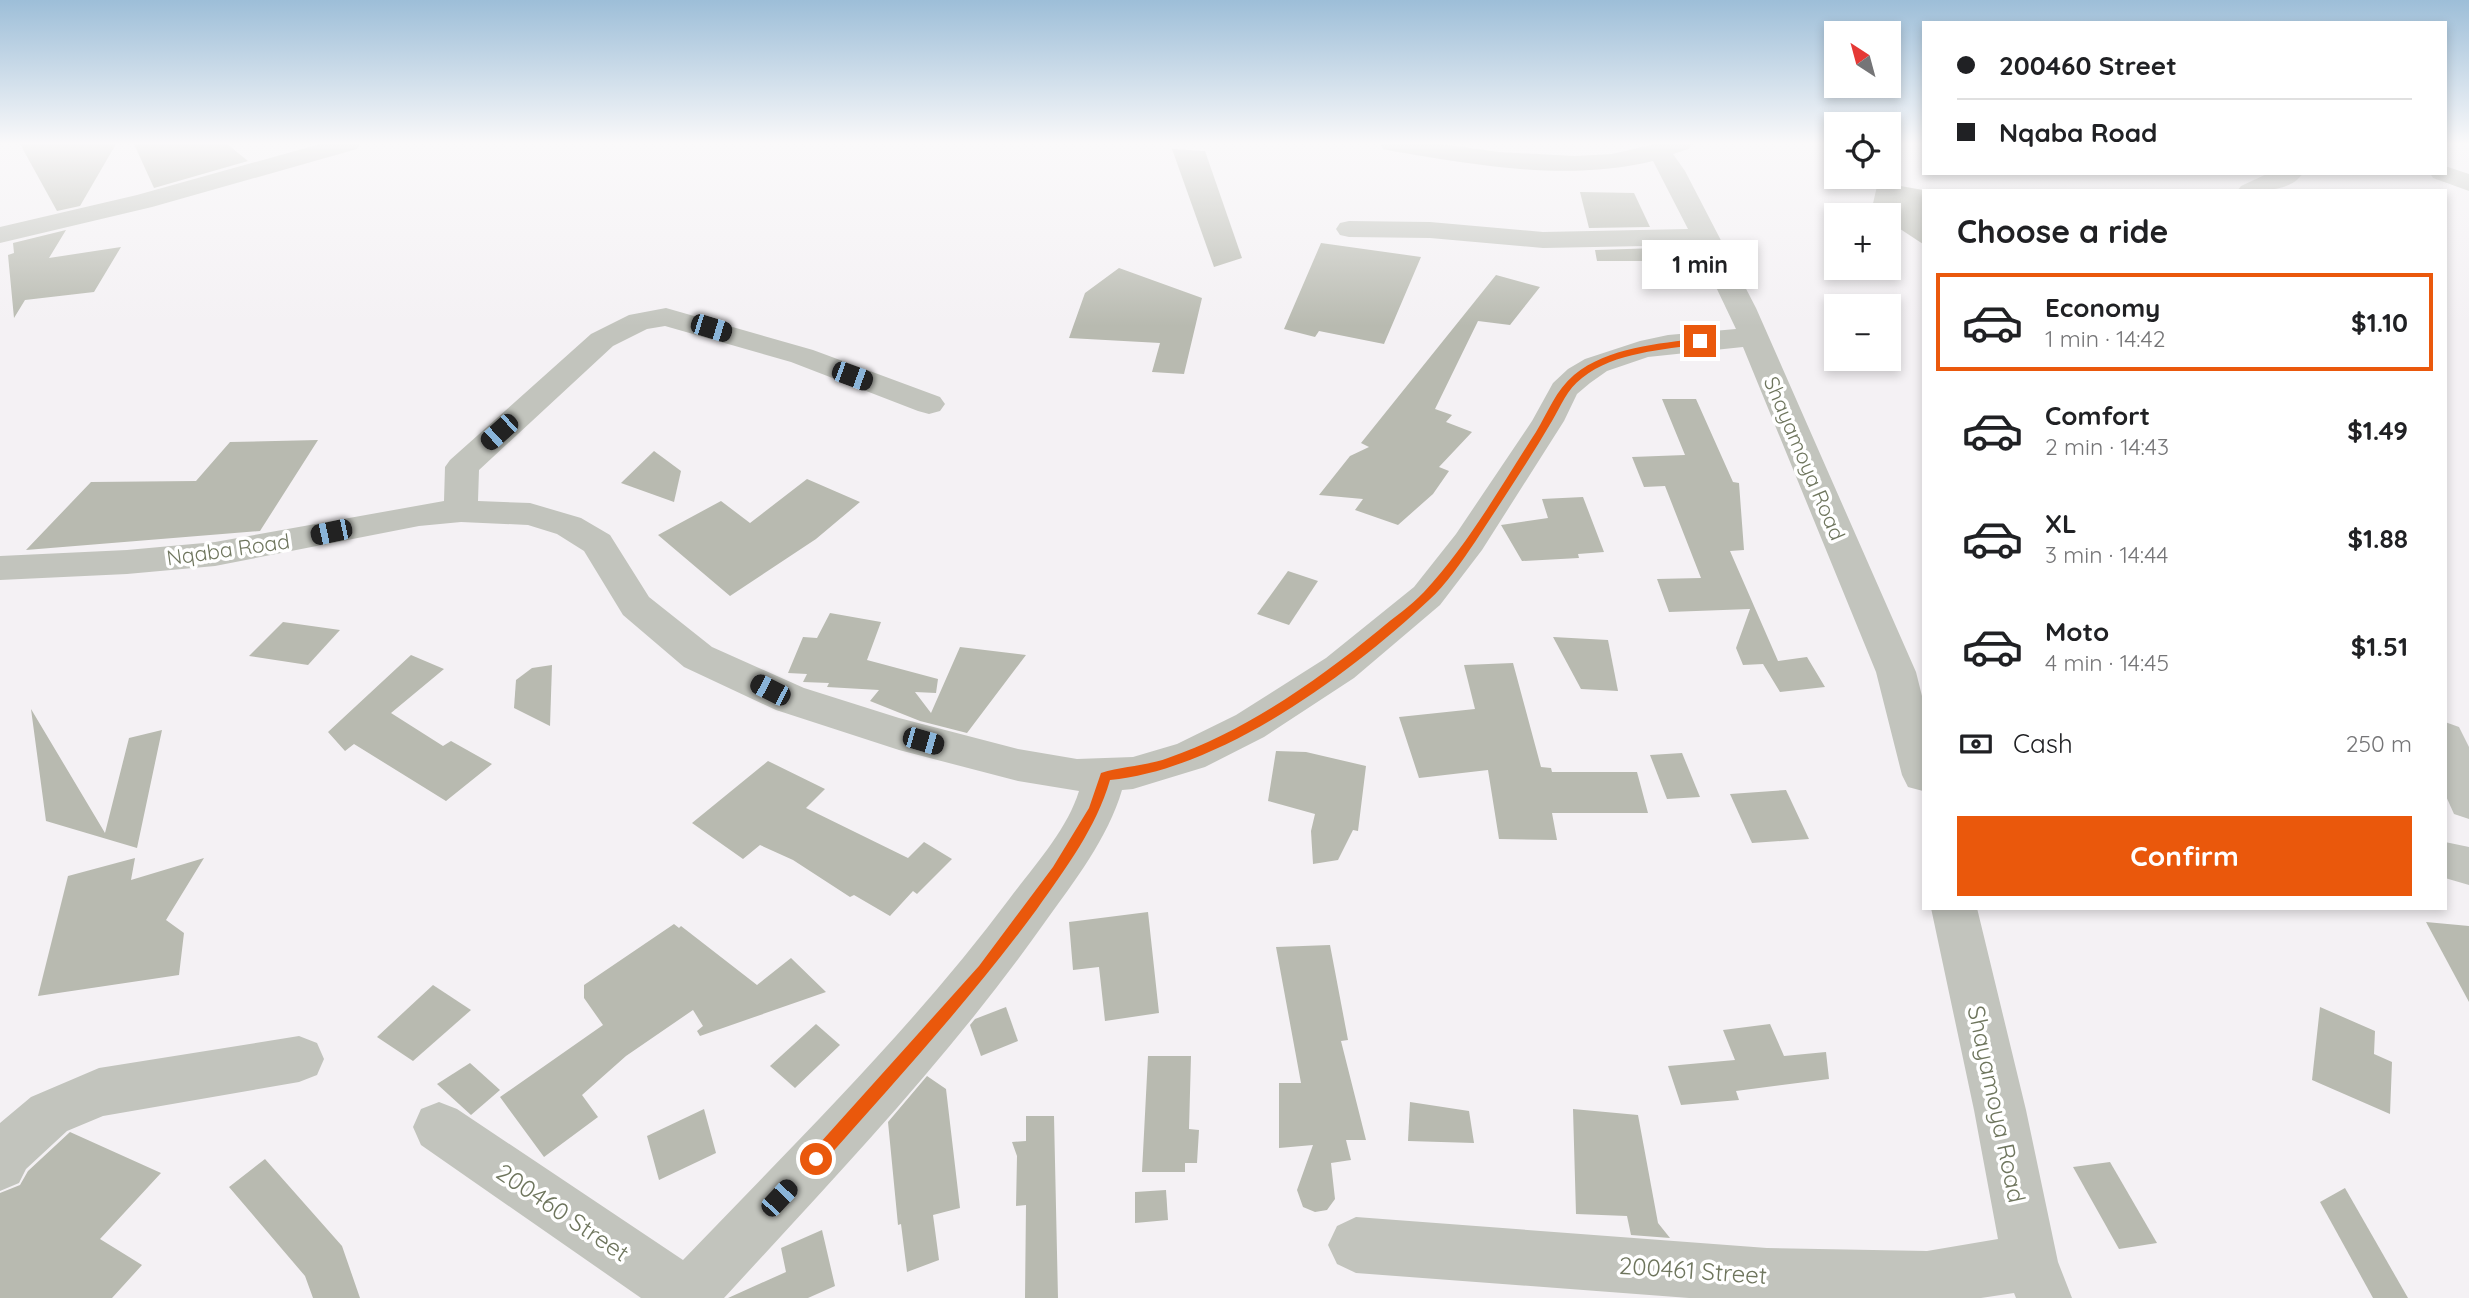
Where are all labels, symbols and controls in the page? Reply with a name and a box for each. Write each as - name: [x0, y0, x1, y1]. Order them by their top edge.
- north arrow: [1824, 21, 1900, 98]
- map controls: [1824, 21, 1901, 371]
- text: 200460 Street: [1999, 49, 2177, 82]
- button: locate: [1824, 112, 1901, 189]
- text: Nqaba Road: [1999, 116, 2157, 149]
- button: +: [1824, 203, 1901, 280]
- text: Choose a ride: [1957, 211, 2169, 251]
- callout: 1 min: [1642, 240, 1758, 288]
- text: 1 min: [1672, 250, 1728, 279]
- icon: car: [1961, 291, 2024, 354]
- text: Economy: [2045, 291, 2160, 324]
- button: −: [1824, 294, 1901, 371]
- text: $1.10: [2351, 306, 2408, 339]
- car: [688, 312, 735, 344]
- text: 1 min · 14:42: [2045, 324, 2165, 353]
- route end: [1684, 325, 1716, 357]
- car: [829, 359, 876, 393]
- street label: Shayamoya Road: [1759, 372, 1851, 544]
- icon: car: [1961, 399, 2024, 462]
- text: Comfort: [2045, 399, 2150, 432]
- car: [477, 410, 522, 454]
- text: $1.49: [2347, 414, 2408, 447]
- text: 2 min · 14:43: [2045, 432, 2169, 461]
- icon: car: [1961, 507, 2024, 570]
- text: XL: [2045, 507, 2077, 540]
- car: [309, 517, 354, 547]
- text: $1.88: [2347, 522, 2408, 555]
- street label: Nqaba Road: [165, 527, 291, 571]
- text: 3 min · 14:44: [2045, 540, 2168, 569]
- icon: car: [1961, 615, 2024, 678]
- text: Moto: [2045, 615, 2109, 648]
- text: $1.51: [2351, 630, 2408, 663]
- text: 4 min · 14:45: [2045, 648, 2169, 677]
- car: [747, 671, 794, 709]
- car: [900, 725, 947, 757]
- icon: cash: [1957, 725, 1995, 763]
- text: Cash: [2013, 727, 2073, 760]
- text: 250 m: [2346, 729, 2412, 758]
- button: Confirm: [1957, 816, 2412, 896]
- street label: Shayamoya Road: [1961, 1003, 2033, 1205]
- route start: [800, 1143, 832, 1175]
- street label: 200460 Street: [491, 1157, 635, 1267]
- car: [757, 1175, 802, 1221]
- street label: 200461 Street: [1618, 1250, 1768, 1290]

